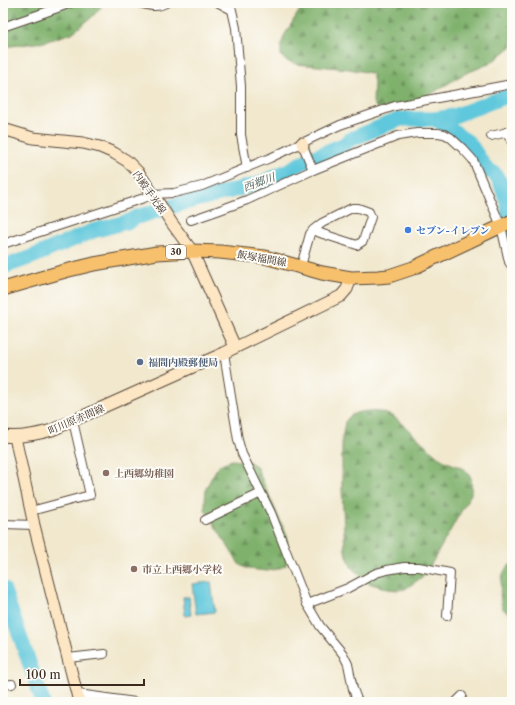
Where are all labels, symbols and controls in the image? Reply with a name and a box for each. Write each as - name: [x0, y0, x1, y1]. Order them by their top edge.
- street label: 内殿手光線: [130, 168, 169, 216]
- water label: 西郷川: [241, 169, 278, 194]
- place label: セブン-イレブン: [416, 224, 490, 237]
- marker: セブン-イレブン: [403, 225, 413, 235]
- road number: 30: [166, 245, 186, 259]
- street label: 飯塚福間線: [236, 248, 288, 269]
- place label: 福間内殿郵便局: [148, 356, 218, 369]
- marker: 福間内殿郵便局: [135, 357, 145, 367]
- street label: 町川原赤間線: [46, 402, 106, 437]
- place label: 上西郷幼稚園: [114, 467, 174, 480]
- marker: 上西郷幼稚園: [101, 468, 111, 478]
- place label: 市立上西郷小学校: [142, 563, 222, 576]
- marker: 市立上西郷小学校: [129, 564, 139, 574]
- scale bar: [20, 661, 144, 687]
- text: 100 m: [26, 667, 61, 682]

